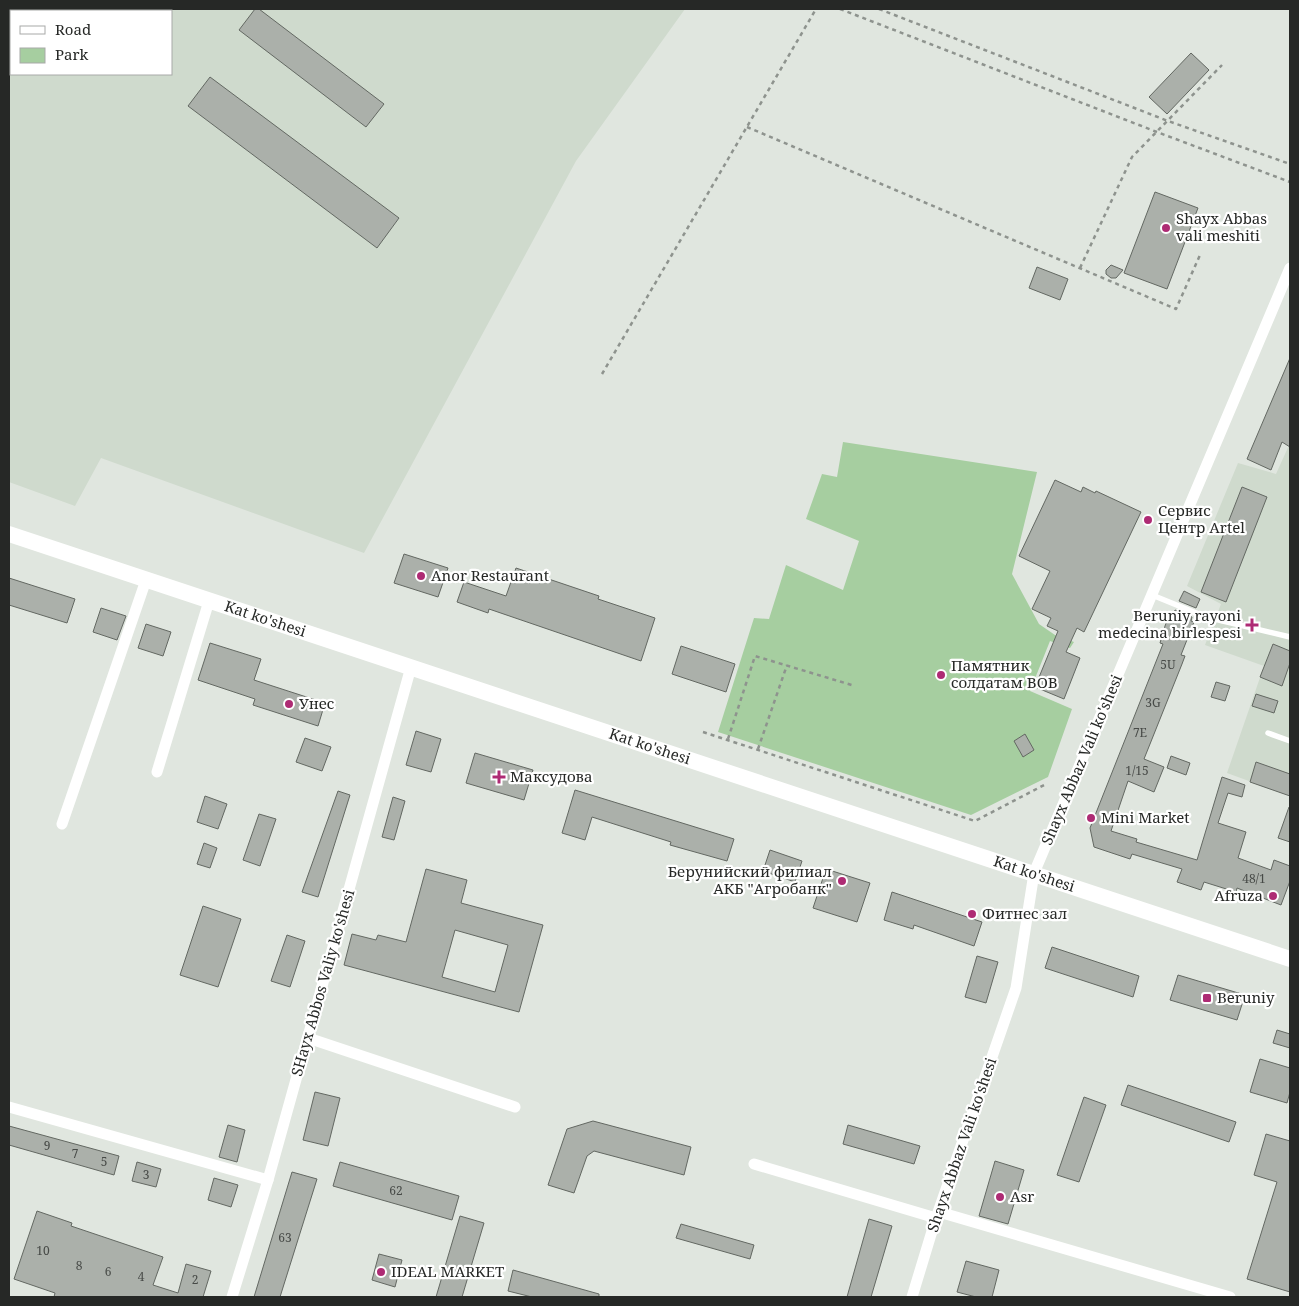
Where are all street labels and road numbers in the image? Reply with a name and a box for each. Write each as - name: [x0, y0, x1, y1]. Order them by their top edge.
- street label: Kat ko'shesi: [222, 595, 309, 641]
- street label: Shayx Abbaz Vali ko'shesi: [1036, 671, 1126, 848]
- street label: Kat ko'shesi: [607, 723, 693, 768]
- street label: Kat ko'shesi: [991, 850, 1078, 896]
- street label: SHayx Abbos Valiy ko'shesi: [286, 887, 358, 1078]
- street label: Shayx Abbaz Vali ko'shesi: [922, 1055, 1000, 1235]

